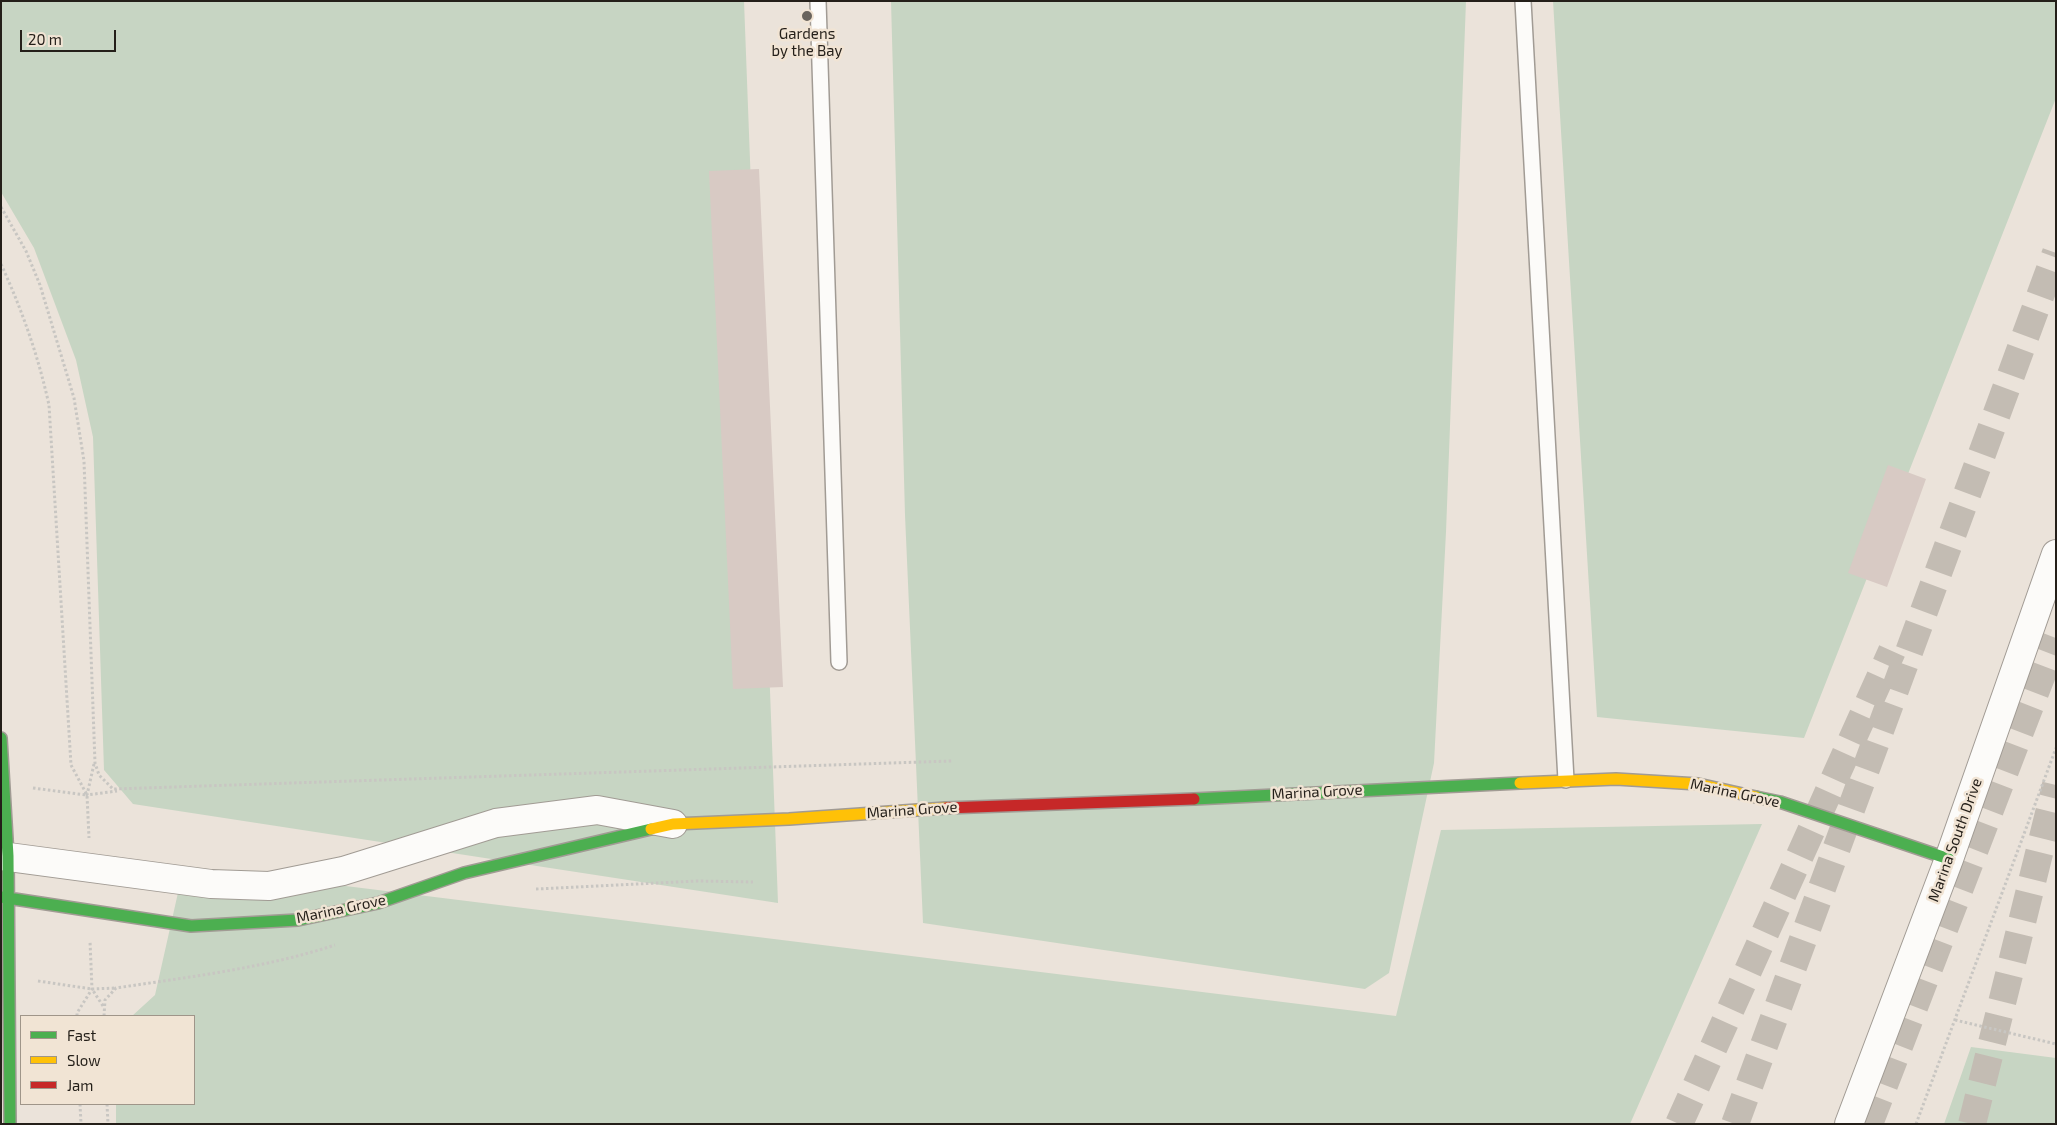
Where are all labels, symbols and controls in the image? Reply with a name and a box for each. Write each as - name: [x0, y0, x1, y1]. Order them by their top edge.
- marker: Gardens by the Bay: [800, 9, 814, 23]
- scale bar: [22, 20, 119, 52]
- place label: Gardens by the Bay: [771, 25, 843, 60]
- text: 20 m: [28, 30, 62, 48]
- street label: Marina Grove: [1689, 775, 1781, 811]
- street label: Marina South Drive: [1924, 776, 1986, 904]
- street label: Marina Grove: [1271, 781, 1363, 803]
- street label: Marina Grove: [866, 798, 958, 822]
- street label: Marina Grove: [295, 891, 387, 927]
- legend: [20, 1015, 195, 1105]
- text: Fast: [67, 1026, 96, 1044]
- text: Slow: [67, 1051, 101, 1069]
- text: Jam: [67, 1076, 93, 1094]

